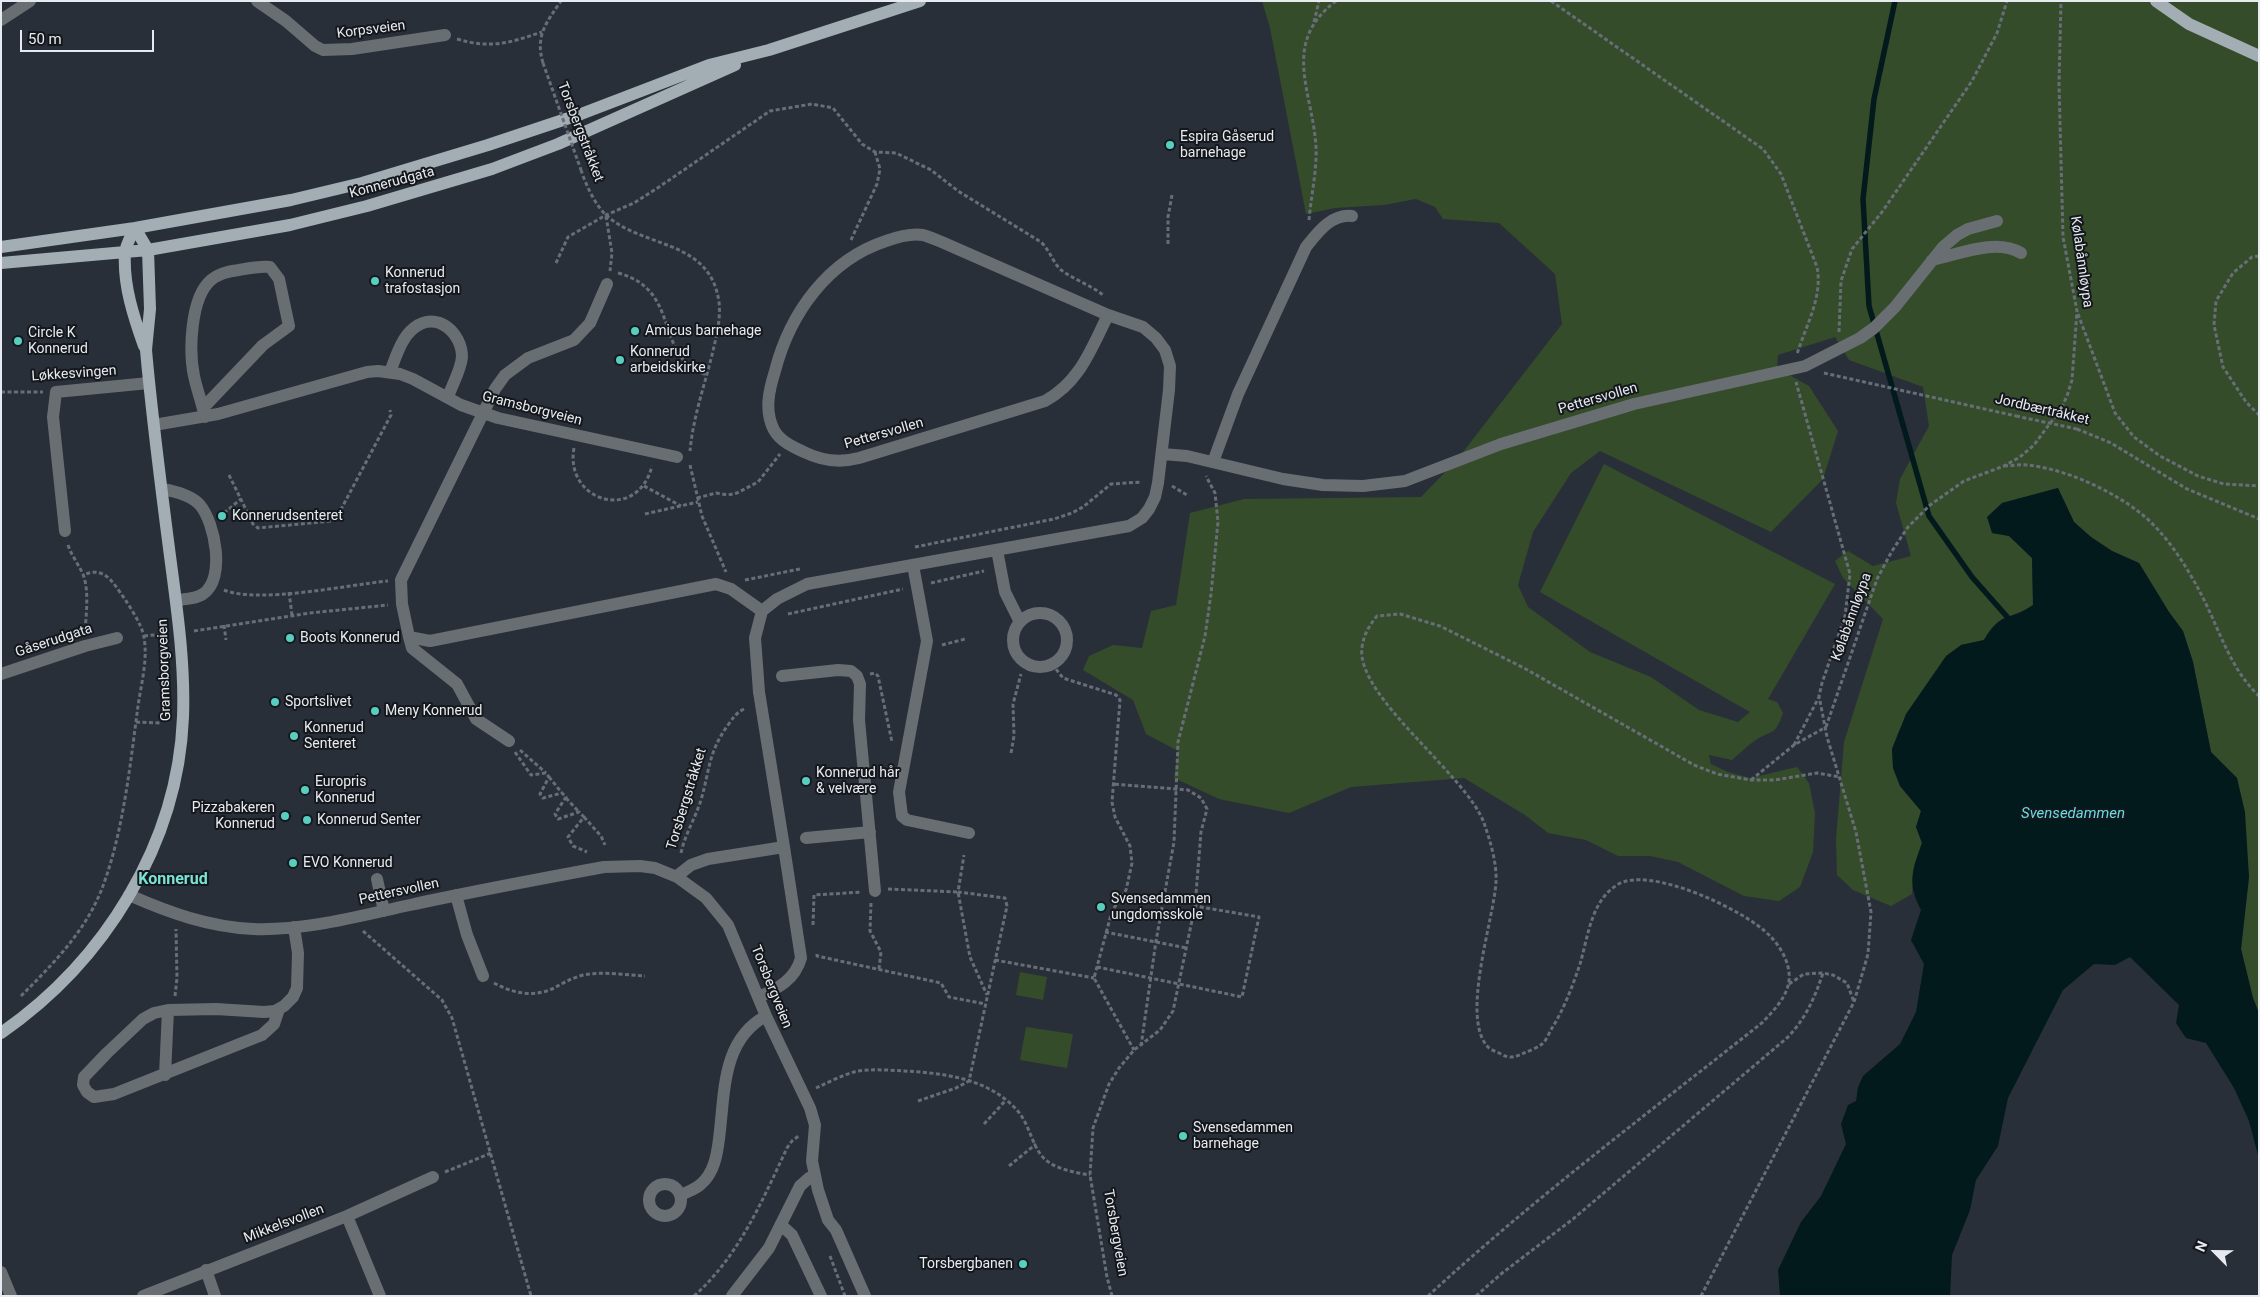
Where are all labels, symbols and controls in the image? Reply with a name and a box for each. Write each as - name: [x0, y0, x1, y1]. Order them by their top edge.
- street label: Korpsveien: [336, 17, 406, 43]
- scale bar: [22, 20, 156, 52]
- text: 50 m: [28, 30, 62, 48]
- street label: Torsbergstråkket: [553, 80, 607, 184]
- place label: Espira Gåserud barnehage: [1180, 129, 1274, 162]
- marker: Espira Gåserud barnehage: [1164, 139, 1176, 151]
- street label: Konnerudgata: [348, 164, 436, 202]
- street label: Kølabånnløypa: [2066, 215, 2096, 309]
- place label: Konnerud trafostasjon: [385, 265, 460, 298]
- marker: Konnerud trafostasjon: [369, 275, 381, 287]
- place label: Amicus barnehage: [645, 323, 762, 339]
- place label: Circle K Konnerud: [28, 325, 88, 358]
- marker: Amicus barnehage: [629, 325, 641, 337]
- marker: Circle K Konnerud: [12, 335, 24, 347]
- place label: Konnerud arbeidskirke: [630, 344, 706, 377]
- marker: Konnerud arbeidskirke: [614, 354, 626, 366]
- street label: Løkkesvingen: [31, 363, 117, 385]
- street label: Pettersvollen: [1557, 380, 1639, 418]
- street label: Gramsborgveien: [480, 388, 584, 430]
- street label: Jordbærtråkket: [1993, 391, 2091, 429]
- street label: Pettersvollen: [843, 415, 925, 453]
- place label: Konnerudsenteret: [232, 508, 343, 524]
- marker: Konnerudsenteret: [216, 510, 228, 522]
- street label: Kølabånnløypa: [1828, 571, 1876, 663]
- street label: Gramsborgveien: [155, 619, 175, 721]
- street label: Gåserudgata: [13, 621, 95, 661]
- place label: Boots Konnerud: [300, 630, 400, 646]
- marker: Boots Konnerud: [284, 632, 296, 644]
- place label: Sportslivet: [285, 694, 352, 710]
- marker: Sportslivet: [269, 696, 281, 708]
- place label: Meny Konnerud: [385, 703, 482, 719]
- marker: Meny Konnerud: [369, 705, 381, 717]
- place label: Konnerud Senteret: [304, 720, 364, 752]
- marker: Konnerud Senteret: [288, 730, 300, 742]
- street label: Torsbergstråkket: [664, 746, 710, 852]
- place label: Konnerud hår & velvære: [816, 765, 899, 798]
- place label: Europris Konnerud: [315, 774, 375, 806]
- marker: Konnerud hår & velvære: [800, 775, 812, 787]
- marker: Europris Konnerud: [299, 784, 311, 796]
- place label: Pizzabakeren Konnerud: [192, 800, 275, 832]
- water label: Svensedammen: [2021, 805, 2125, 823]
- marker: Pizzabakeren Konnerud: [279, 810, 291, 822]
- place label: Konnerud Senter: [317, 812, 421, 828]
- marker: Konnerud Senter: [301, 814, 313, 826]
- place label: EVO Konnerud: [303, 855, 393, 871]
- marker: EVO Konnerud: [287, 857, 299, 869]
- district label: Konnerud: [138, 870, 208, 890]
- street label: Pettersvollen: [357, 875, 441, 909]
- place label: Svensedammen ungdomsskole: [1111, 891, 1211, 924]
- marker: Svensedammen ungdomsskole: [1095, 901, 1107, 913]
- street label: Torsbergveien: [747, 943, 795, 1031]
- place label: Svensedammen barnehage: [1193, 1120, 1293, 1152]
- marker: Svensedammen barnehage: [1177, 1130, 1189, 1142]
- street label: Torsbergveien: [1099, 1188, 1131, 1278]
- street label: Mikkelsvollen: [242, 1201, 326, 1247]
- north arrow: [2190, 1227, 2240, 1277]
- text: N: [2192, 1238, 2210, 1254]
- place label: Torsbergbanen: [919, 1256, 1013, 1272]
- marker: Torsbergbanen: [1017, 1258, 1029, 1270]

